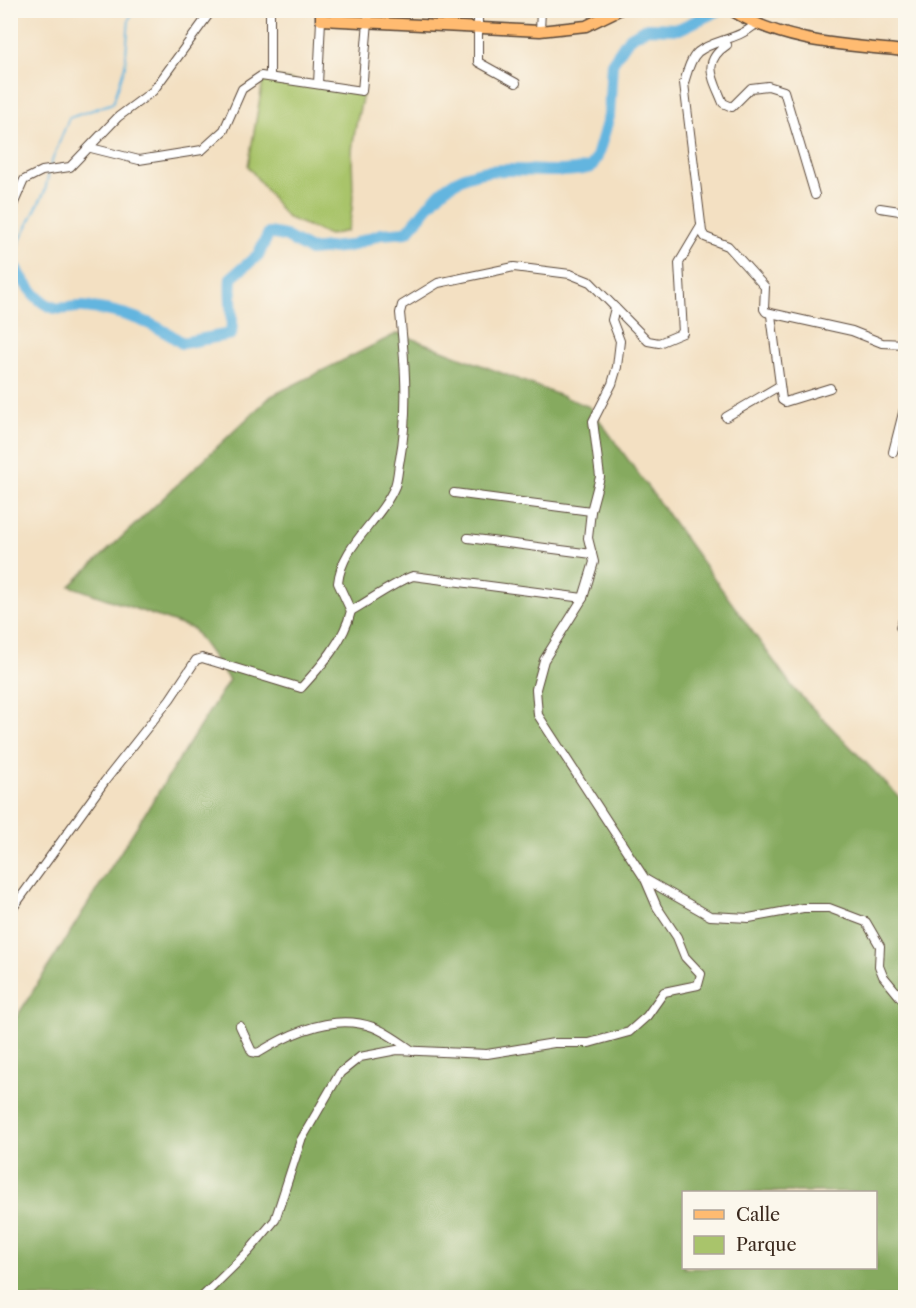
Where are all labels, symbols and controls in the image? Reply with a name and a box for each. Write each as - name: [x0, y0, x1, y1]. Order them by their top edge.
- legend: [682, 1191, 877, 1269]
- text: Calle: [736, 1204, 780, 1226]
- text: Parque: [736, 1234, 797, 1256]

